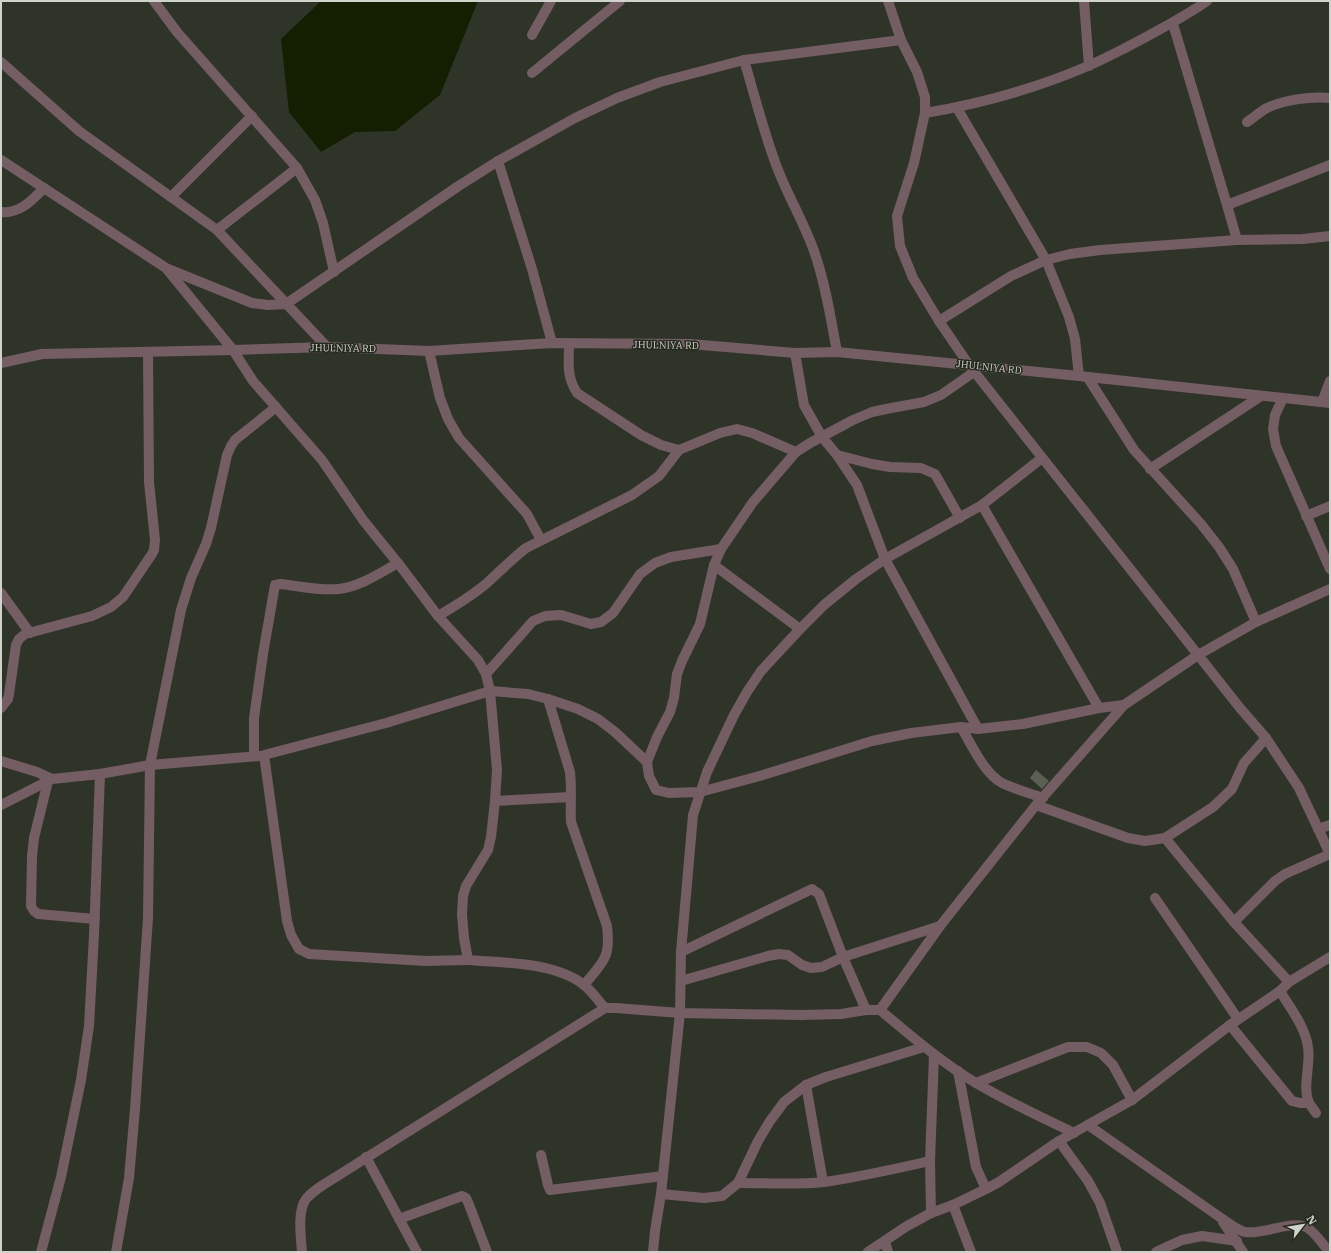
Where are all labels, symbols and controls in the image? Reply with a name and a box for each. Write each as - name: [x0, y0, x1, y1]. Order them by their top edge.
- street label: JHULNIYA RD: [633, 338, 699, 352]
- street label: JHULNIYA RD: [310, 341, 376, 355]
- street label: JHULNIYA RD: [956, 357, 1022, 377]
- north arrow: [1283, 1205, 1323, 1245]
- text: N: [1303, 1213, 1320, 1227]

